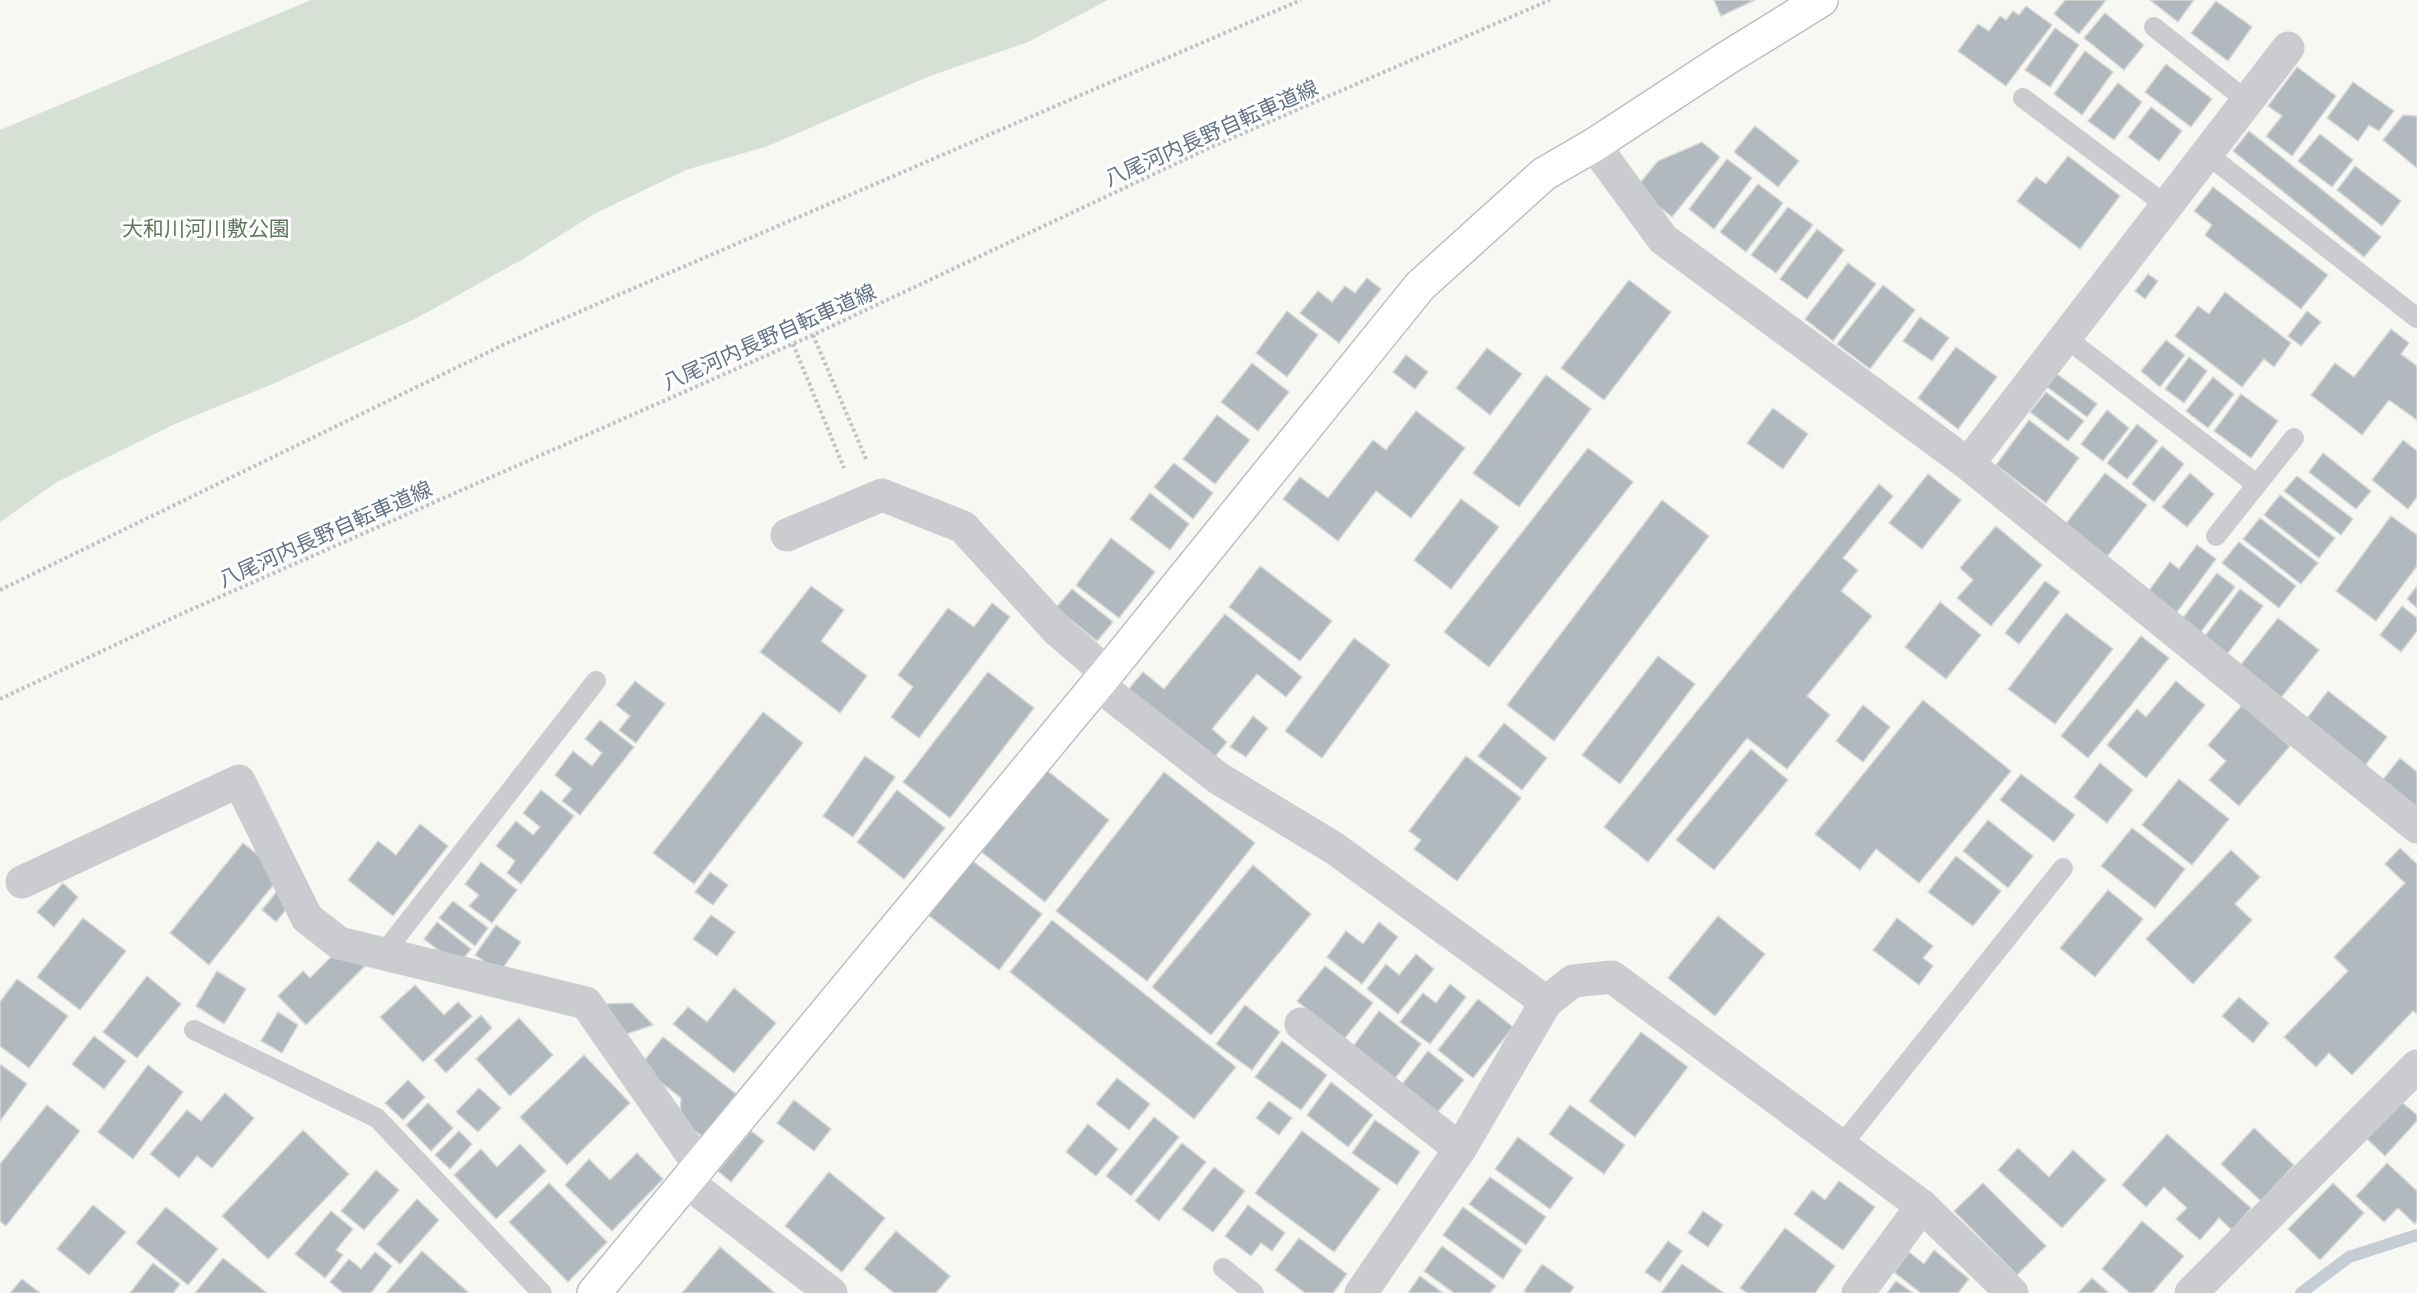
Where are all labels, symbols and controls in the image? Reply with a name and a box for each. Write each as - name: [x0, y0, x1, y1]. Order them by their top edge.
- street label: 八尾河内長野自転車道線: [1100, 75, 1322, 191]
- park label: 大和川河川敷公園: [122, 216, 290, 241]
- street label: 八尾河内長野自転車道線: [658, 279, 880, 395]
- street label: 八尾河内長野自転車道線: [214, 476, 436, 592]

